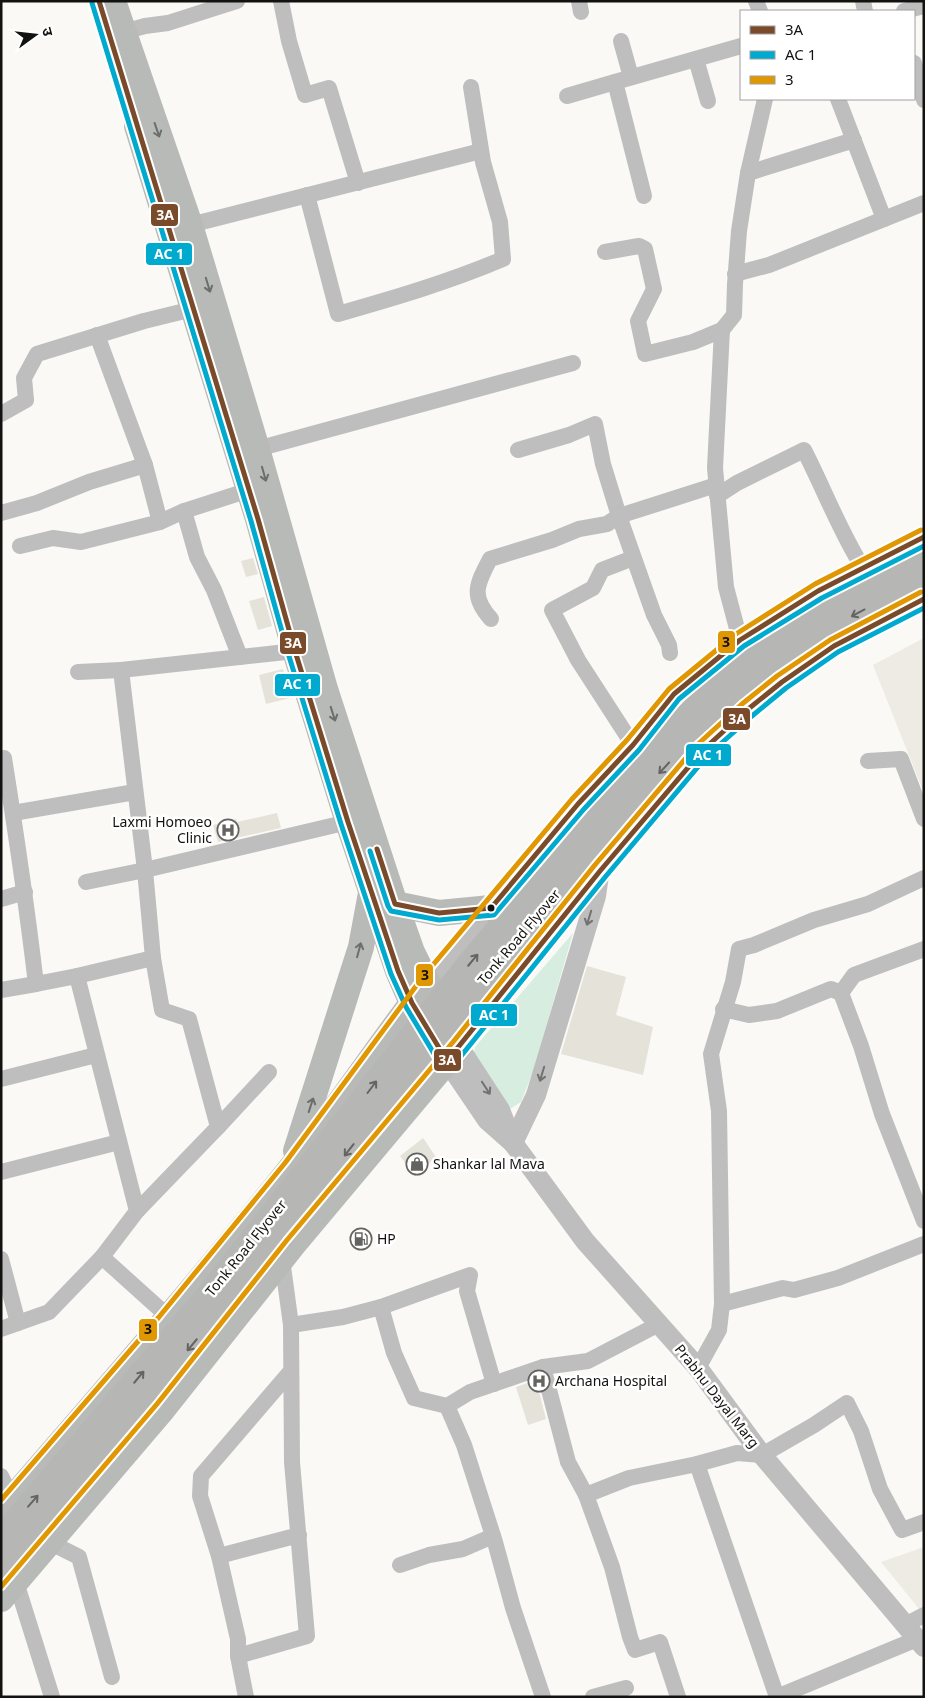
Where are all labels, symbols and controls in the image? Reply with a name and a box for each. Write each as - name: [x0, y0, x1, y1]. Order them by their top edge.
- north arrow: [10, 10, 60, 60]
- legend: [740, 10, 915, 100]
- text: 3A: [785, 19, 804, 39]
- text: उ: [38, 25, 58, 39]
- text: AC 1: [785, 44, 816, 64]
- text: 3: [785, 69, 794, 89]
- one-way arrow: [153, 122, 162, 138]
- line badge: 3A: [150, 203, 179, 227]
- text: 3A: [156, 205, 174, 224]
- line badge: AC 1: [145, 242, 193, 266]
- text: AC 1: [154, 244, 184, 263]
- one-way arrow: [203, 276, 213, 292]
- one-way arrow: [259, 466, 269, 482]
- one-way arrow: [851, 609, 866, 618]
- line badge: 3: [717, 630, 736, 654]
- line badge: 3A: [279, 631, 307, 655]
- text: 3: [722, 632, 730, 651]
- text: 3A: [284, 633, 302, 652]
- line badge: AC 1: [274, 673, 321, 697]
- text: AC 1: [283, 674, 313, 693]
- one-way arrow: [329, 706, 339, 722]
- line badge: 3A: [722, 707, 751, 731]
- text: 3A: [728, 709, 746, 728]
- line badge: AC 1: [685, 743, 732, 767]
- text: AC 1: [693, 745, 723, 764]
- one-way arrow: [658, 762, 670, 775]
- place label: Laxmi Homoeo Clinic: [112, 812, 212, 847]
- hospital icon: Laxmi Homoeo Clinic: [216, 818, 240, 842]
- street label: Tonk Road Flyover: [473, 885, 564, 988]
- unlabelled marker: [486, 903, 496, 913]
- one-way arrow: [584, 910, 594, 926]
- one-way arrow: [355, 943, 365, 959]
- one-way arrow: [467, 953, 479, 966]
- line badge: 3: [415, 963, 434, 987]
- text: 3: [421, 965, 429, 984]
- line badge: AC 1: [470, 1003, 518, 1027]
- text: AC 1: [479, 1005, 509, 1024]
- line badge: 3A: [433, 1048, 462, 1072]
- text: 3A: [438, 1050, 456, 1069]
- one-way arrow: [537, 1065, 547, 1081]
- one-way arrow: [481, 1080, 491, 1094]
- one-way arrow: [367, 1081, 378, 1094]
- one-way arrow: [306, 1097, 316, 1113]
- one-way arrow: [344, 1143, 355, 1156]
- shop icon: Shankar lal Mava: [405, 1152, 429, 1176]
- place label: Shankar lal Mava: [433, 1154, 545, 1173]
- street label: Tonk Road Flyover: [201, 1195, 291, 1300]
- fuel station icon: HP: [349, 1227, 373, 1251]
- place label: HP: [377, 1229, 396, 1248]
- line badge: 3: [138, 1318, 158, 1342]
- text: 3: [144, 1319, 152, 1338]
- one-way arrow: [187, 1338, 198, 1351]
- street label: Prabhu Dayal Marg: [671, 1340, 764, 1451]
- hospital icon: Archana Hospital: [527, 1369, 551, 1393]
- one-way arrow: [133, 1371, 145, 1384]
- place label: Archana Hospital: [555, 1371, 667, 1390]
- one-way arrow: [27, 1494, 39, 1507]

